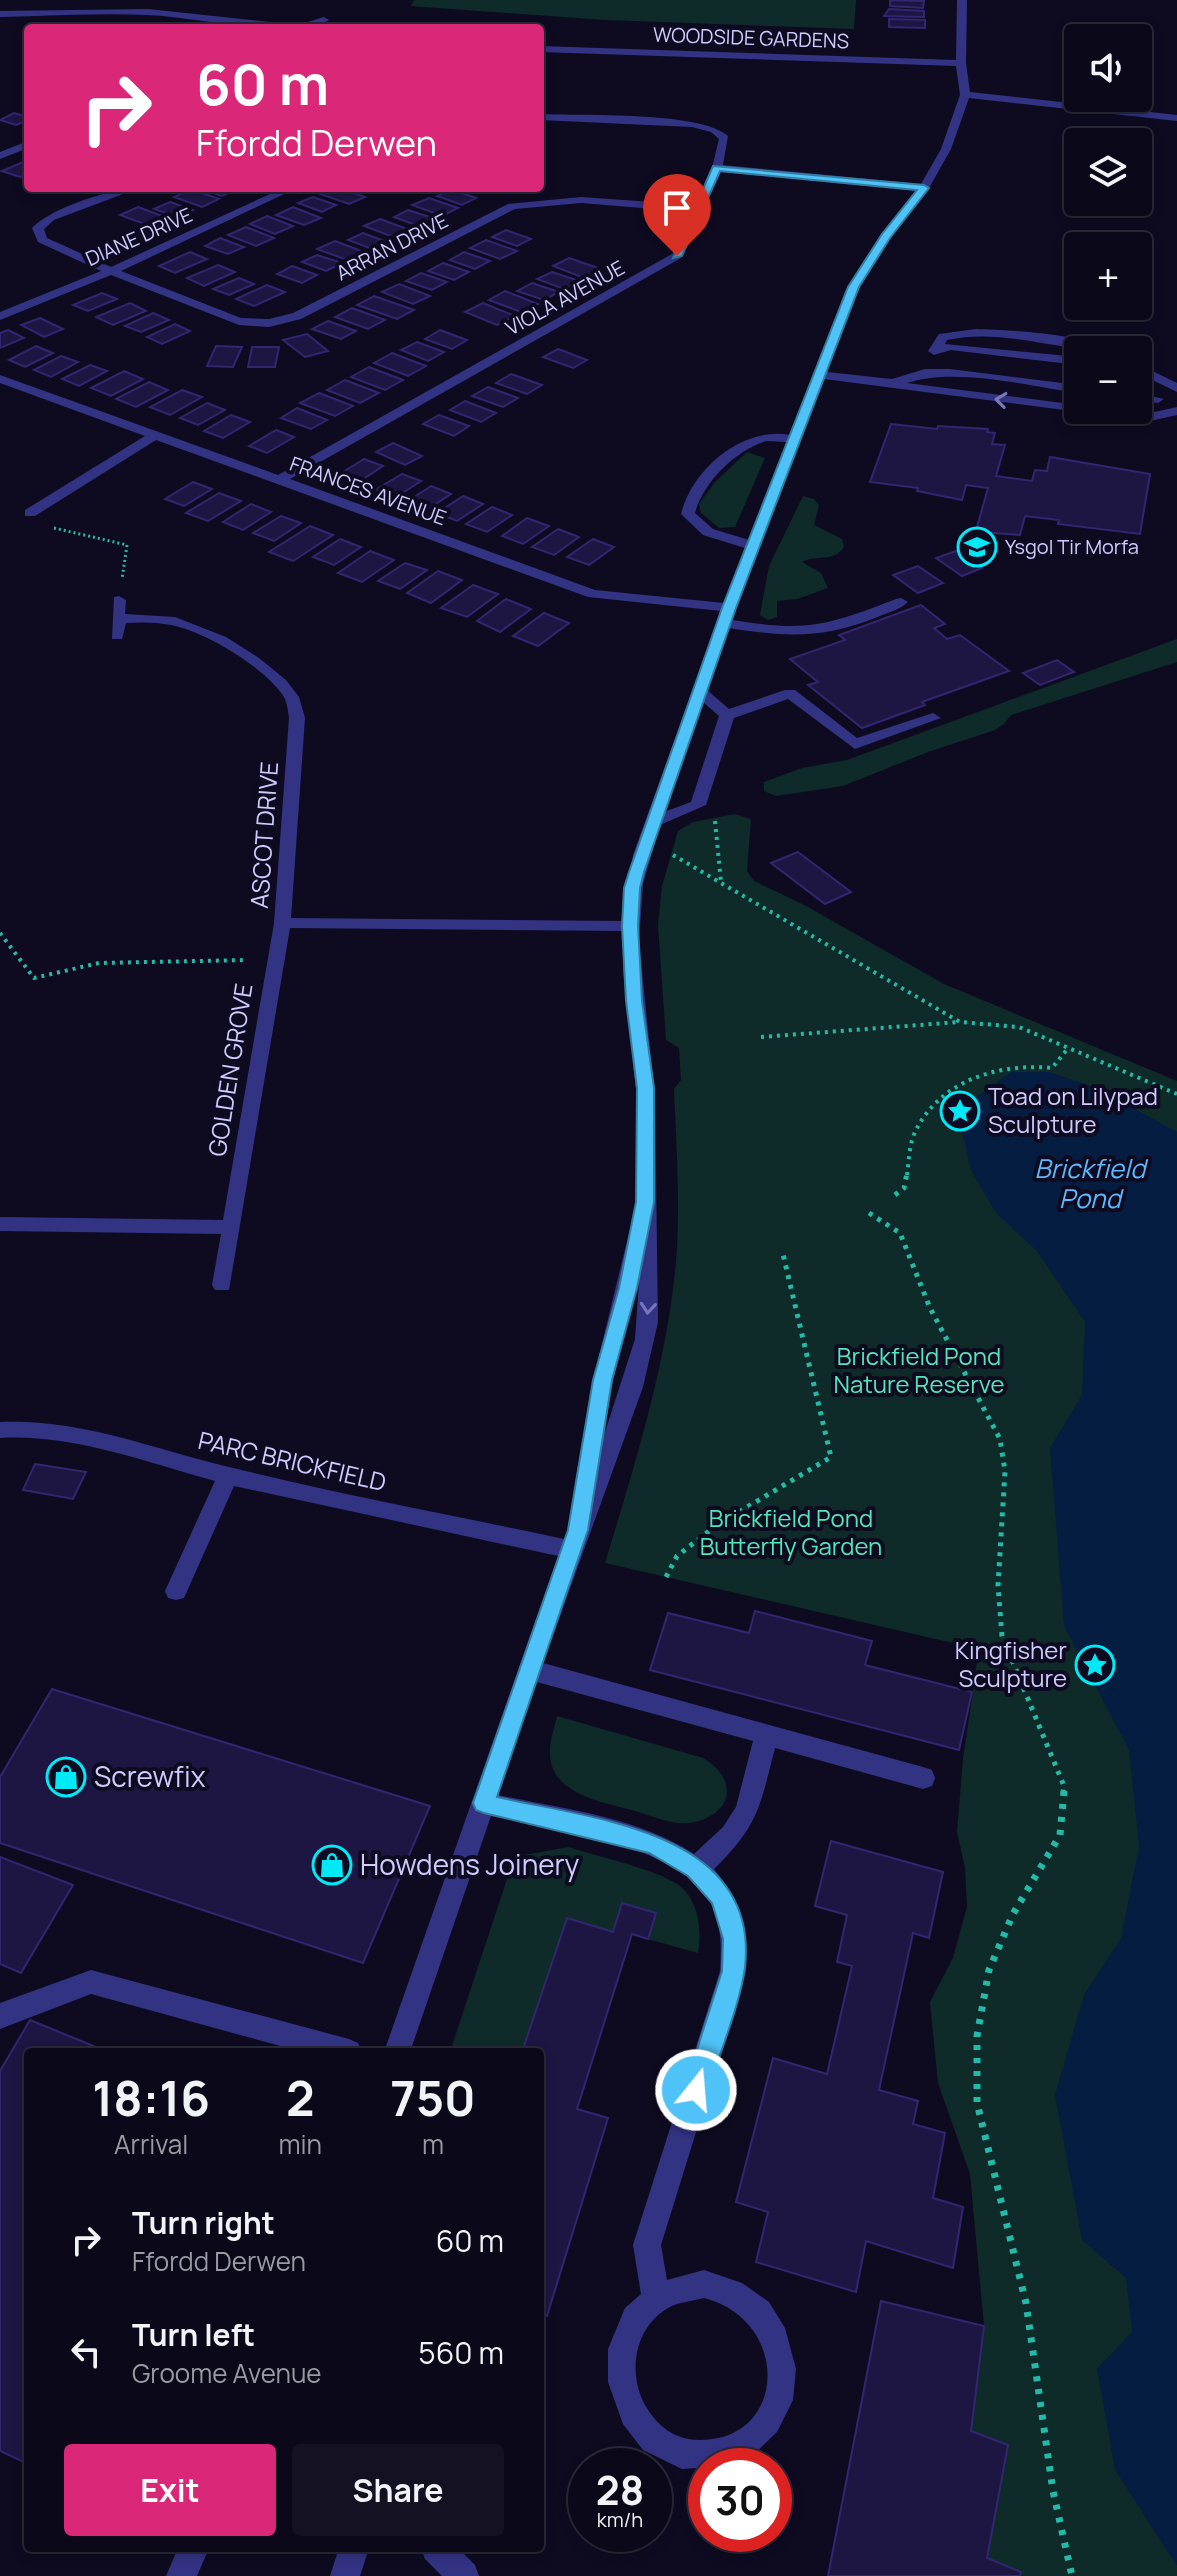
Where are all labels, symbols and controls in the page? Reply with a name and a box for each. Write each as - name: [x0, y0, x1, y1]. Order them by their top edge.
- street label: WOODSIDE GARDENS: [652, 21, 850, 54]
- map controls: [1064, 24, 1152, 424]
- button: sound: [1064, 24, 1152, 112]
- text: 60 m: [196, 45, 329, 122]
- icon: right: [64, 56, 168, 160]
- text: Ffordd Derwen: [196, 118, 437, 167]
- button: layers: [1064, 128, 1152, 216]
- pin: [643, 174, 711, 256]
- icon: arrive: [655, 186, 699, 230]
- street label: DIANE DRIVE: [81, 201, 196, 272]
- street label: ARRAN DRIVE: [331, 207, 452, 286]
- button: +: [1064, 232, 1152, 320]
- street label: VIOLA AVENUE: [501, 254, 629, 341]
- button: −: [1064, 336, 1152, 424]
- one-way arrow: [994, 392, 1007, 409]
- street label: FRANCES AVENUE: [286, 450, 450, 531]
- school or university icon: Ysgol Tir Morfa: [956, 526, 998, 568]
- place label: Ysgol Tir Morfa: [1005, 533, 1139, 560]
- street label: ASCOT DRIVE: [242, 760, 285, 909]
- street label: GOLDEN GROVE: [200, 981, 259, 1158]
- place label: Toad on Lilypad Sculpture: [988, 1079, 1158, 1140]
- place icon: Toad on Lilypad Sculpture: [939, 1090, 981, 1132]
- water label: Brickfield Pond: [1034, 1150, 1149, 1216]
- one-way arrow: [640, 1302, 657, 1315]
- park label: Brickfield Pond Nature Reserve: [833, 1339, 1005, 1400]
- street label: PARC BRICKFIELD: [195, 1423, 390, 1498]
- park label: Brickfield Pond Butterfly Garden: [700, 1501, 882, 1562]
- place label: Kingfisher Sculpture: [955, 1633, 1067, 1694]
- place icon: Kingfisher Sculpture: [1074, 1644, 1116, 1686]
- shop icon: Screwfix: [45, 1756, 87, 1798]
- place label: Screwfix: [94, 1757, 206, 1795]
- shop icon: Howdens Joinery: [311, 1844, 353, 1886]
- place label: Howdens Joinery: [360, 1845, 579, 1883]
- position arrow: [654, 2048, 738, 2132]
- text: 18:16: [92, 2065, 210, 2130]
- text: 2: [286, 2065, 314, 2130]
- text: 750: [390, 2065, 476, 2130]
- text: Arrival: [114, 2126, 188, 2162]
- text: min: [278, 2126, 322, 2162]
- text: m: [422, 2126, 444, 2162]
- text: Turn right: [132, 2202, 275, 2243]
- icon: right: [64, 2218, 108, 2262]
- text: 60 m: [436, 2220, 504, 2261]
- text: Ffordd Derwen: [132, 2243, 306, 2279]
- text: Turn left: [132, 2314, 255, 2355]
- icon: left: [64, 2330, 108, 2374]
- text: 560 m: [418, 2332, 504, 2373]
- text: Groome Avenue: [132, 2355, 322, 2391]
- button: Exit: [64, 2444, 276, 2536]
- button: Share: [292, 2444, 504, 2536]
- speed limit sign: 30: [688, 2448, 792, 2552]
- text: 28: [596, 2462, 644, 2517]
- text: km/h: [597, 2506, 643, 2533]

